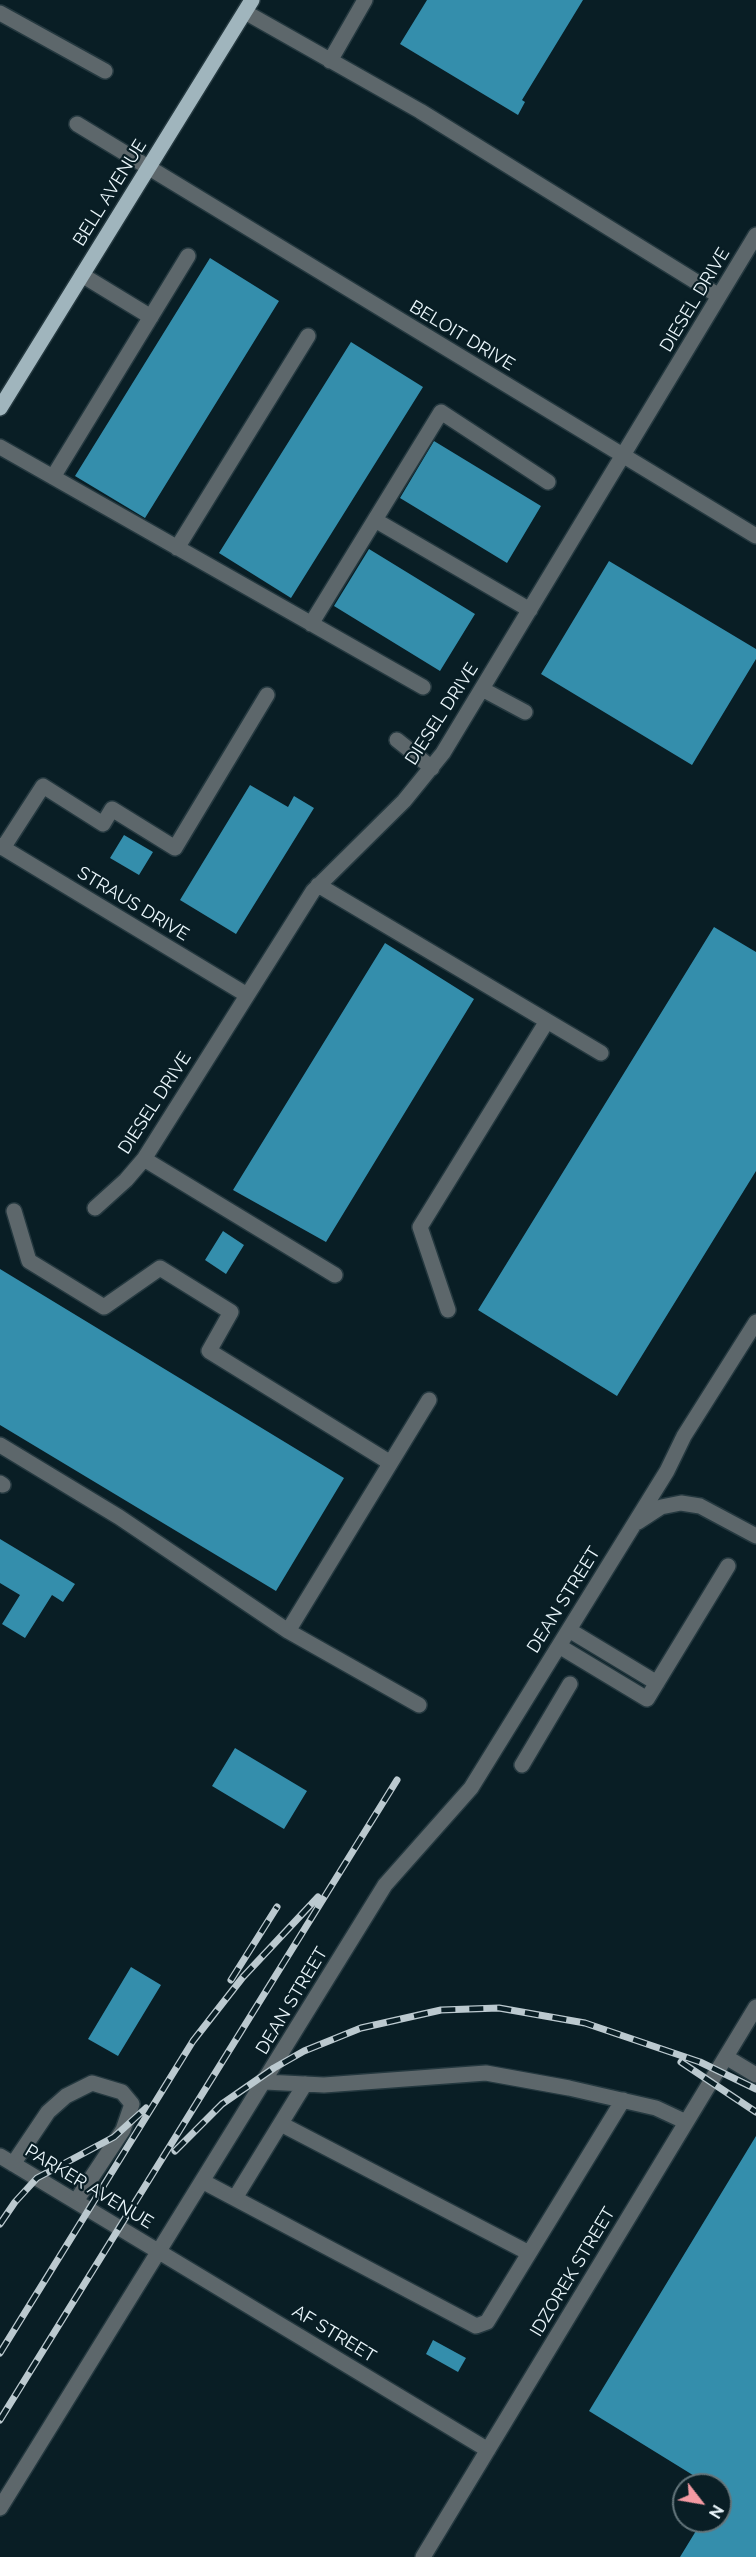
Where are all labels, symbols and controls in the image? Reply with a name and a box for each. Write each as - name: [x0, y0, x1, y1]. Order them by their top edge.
- street label: BELL AVENUE: [69, 136, 151, 250]
- street label: DIESEL DRIVE: [655, 244, 735, 356]
- street label: BELOIT DRIVE: [406, 296, 518, 376]
- street label: DIESEL DRIVE: [401, 659, 483, 769]
- street label: STRAUS DRIVE: [73, 862, 193, 946]
- street label: DIESEL DRIVE: [114, 1048, 196, 1158]
- street label: DEAN STREET: [523, 1543, 605, 1657]
- street label: DEAN STREET: [252, 1944, 332, 2058]
- street label: PARKER AVENUE: [21, 2140, 157, 2234]
- street label: IDZOREK STREET: [526, 2203, 620, 2341]
- street label: AF STREET: [288, 2301, 380, 2367]
- north arrow: [672, 2473, 732, 2533]
- text: N: [705, 2501, 727, 2522]

